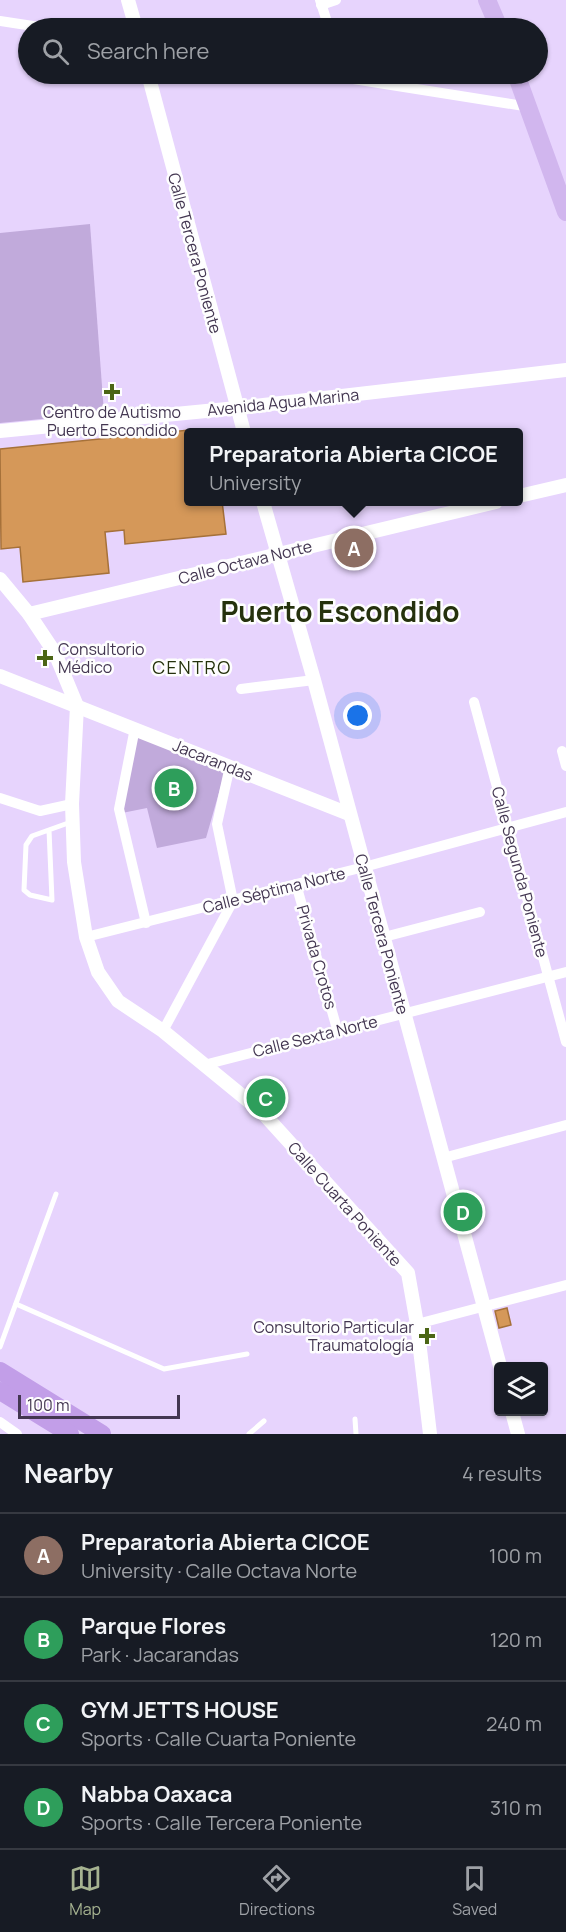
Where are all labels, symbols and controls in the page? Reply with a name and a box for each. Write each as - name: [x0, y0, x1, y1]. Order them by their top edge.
- search box: [18, 18, 548, 84]
- icon: search: [39, 35, 72, 68]
- text: Search here: [87, 36, 209, 66]
- street label: Calle Tercera Poniente: [163, 170, 227, 336]
- marker: Centro de Autismo Puerto Escondido: [103, 383, 121, 401]
- street label: Avenida Agua Marina: [206, 383, 360, 421]
- place label: Centro de Autismo Puerto Escondido: [43, 401, 181, 441]
- popup: [184, 428, 523, 506]
- text: Preparatoria Abierta CICOE: [209, 439, 498, 469]
- text: University: [209, 469, 301, 496]
- pin: A: [334, 526, 374, 570]
- street label: Calle Octava Norte: [176, 535, 314, 589]
- district label: Puerto Escondido: [220, 592, 460, 630]
- place label: Consultorio Médico: [58, 638, 145, 678]
- marker: Consultorio Médico: [36, 649, 54, 667]
- district label: CENTRO: [152, 655, 232, 679]
- your location: [343, 701, 372, 730]
- street label: Jacarandas: [170, 734, 256, 786]
- pin: B: [154, 766, 194, 810]
- street label: Calle Segunda Poniente: [487, 784, 553, 960]
- street label: Calle Tercera Poniente: [350, 851, 414, 1017]
- street label: Calle Séptima Norte: [200, 862, 348, 918]
- street label: Privada Crotos: [292, 902, 342, 1012]
- street label: Calle Sexta Norte: [250, 1010, 380, 1062]
- pin: C: [246, 1076, 286, 1120]
- street label: Calle Cuarta Poniente: [283, 1137, 407, 1271]
- pin: D: [444, 1190, 482, 1234]
- place label: Consultorio Particular Traumatología: [253, 1316, 414, 1356]
- marker: Consultorio Particular Traumatología: [418, 1327, 436, 1345]
- map controls: [494, 1362, 548, 1416]
- button: layers: [494, 1362, 548, 1416]
- scale bar: [18, 1392, 180, 1420]
- text: 100 m: [27, 1394, 70, 1416]
- text: Nearby: [24, 1455, 113, 1491]
- text: 4 results: [462, 1460, 542, 1487]
- text: Preparatoria Abierta CICOE: [81, 1527, 370, 1557]
- text: A: [37, 1542, 50, 1569]
- text: 100 m: [489, 1542, 542, 1569]
- text: University · Calle Octava Norte: [81, 1557, 357, 1584]
- text: Parque Flores: [81, 1611, 226, 1641]
- text: B: [37, 1626, 50, 1653]
- text: 120 m: [490, 1626, 542, 1653]
- text: Park · Jacarandas: [81, 1641, 239, 1668]
- text: GYM JETTS HOUSE: [81, 1695, 279, 1725]
- text: C: [36, 1710, 51, 1737]
- text: 240 m: [486, 1710, 542, 1737]
- text: Sports · Calle Cuarta Poniente: [81, 1725, 356, 1752]
- text: Nabba Oaxaca: [81, 1779, 232, 1809]
- text: D: [36, 1794, 51, 1821]
- text: 310 m: [490, 1794, 542, 1821]
- text: Sports · Calle Tercera Poniente: [81, 1809, 362, 1836]
- tab: Map: [69, 1862, 102, 1920]
- tab: Directions: [239, 1862, 315, 1920]
- tab: Saved: [452, 1862, 497, 1920]

